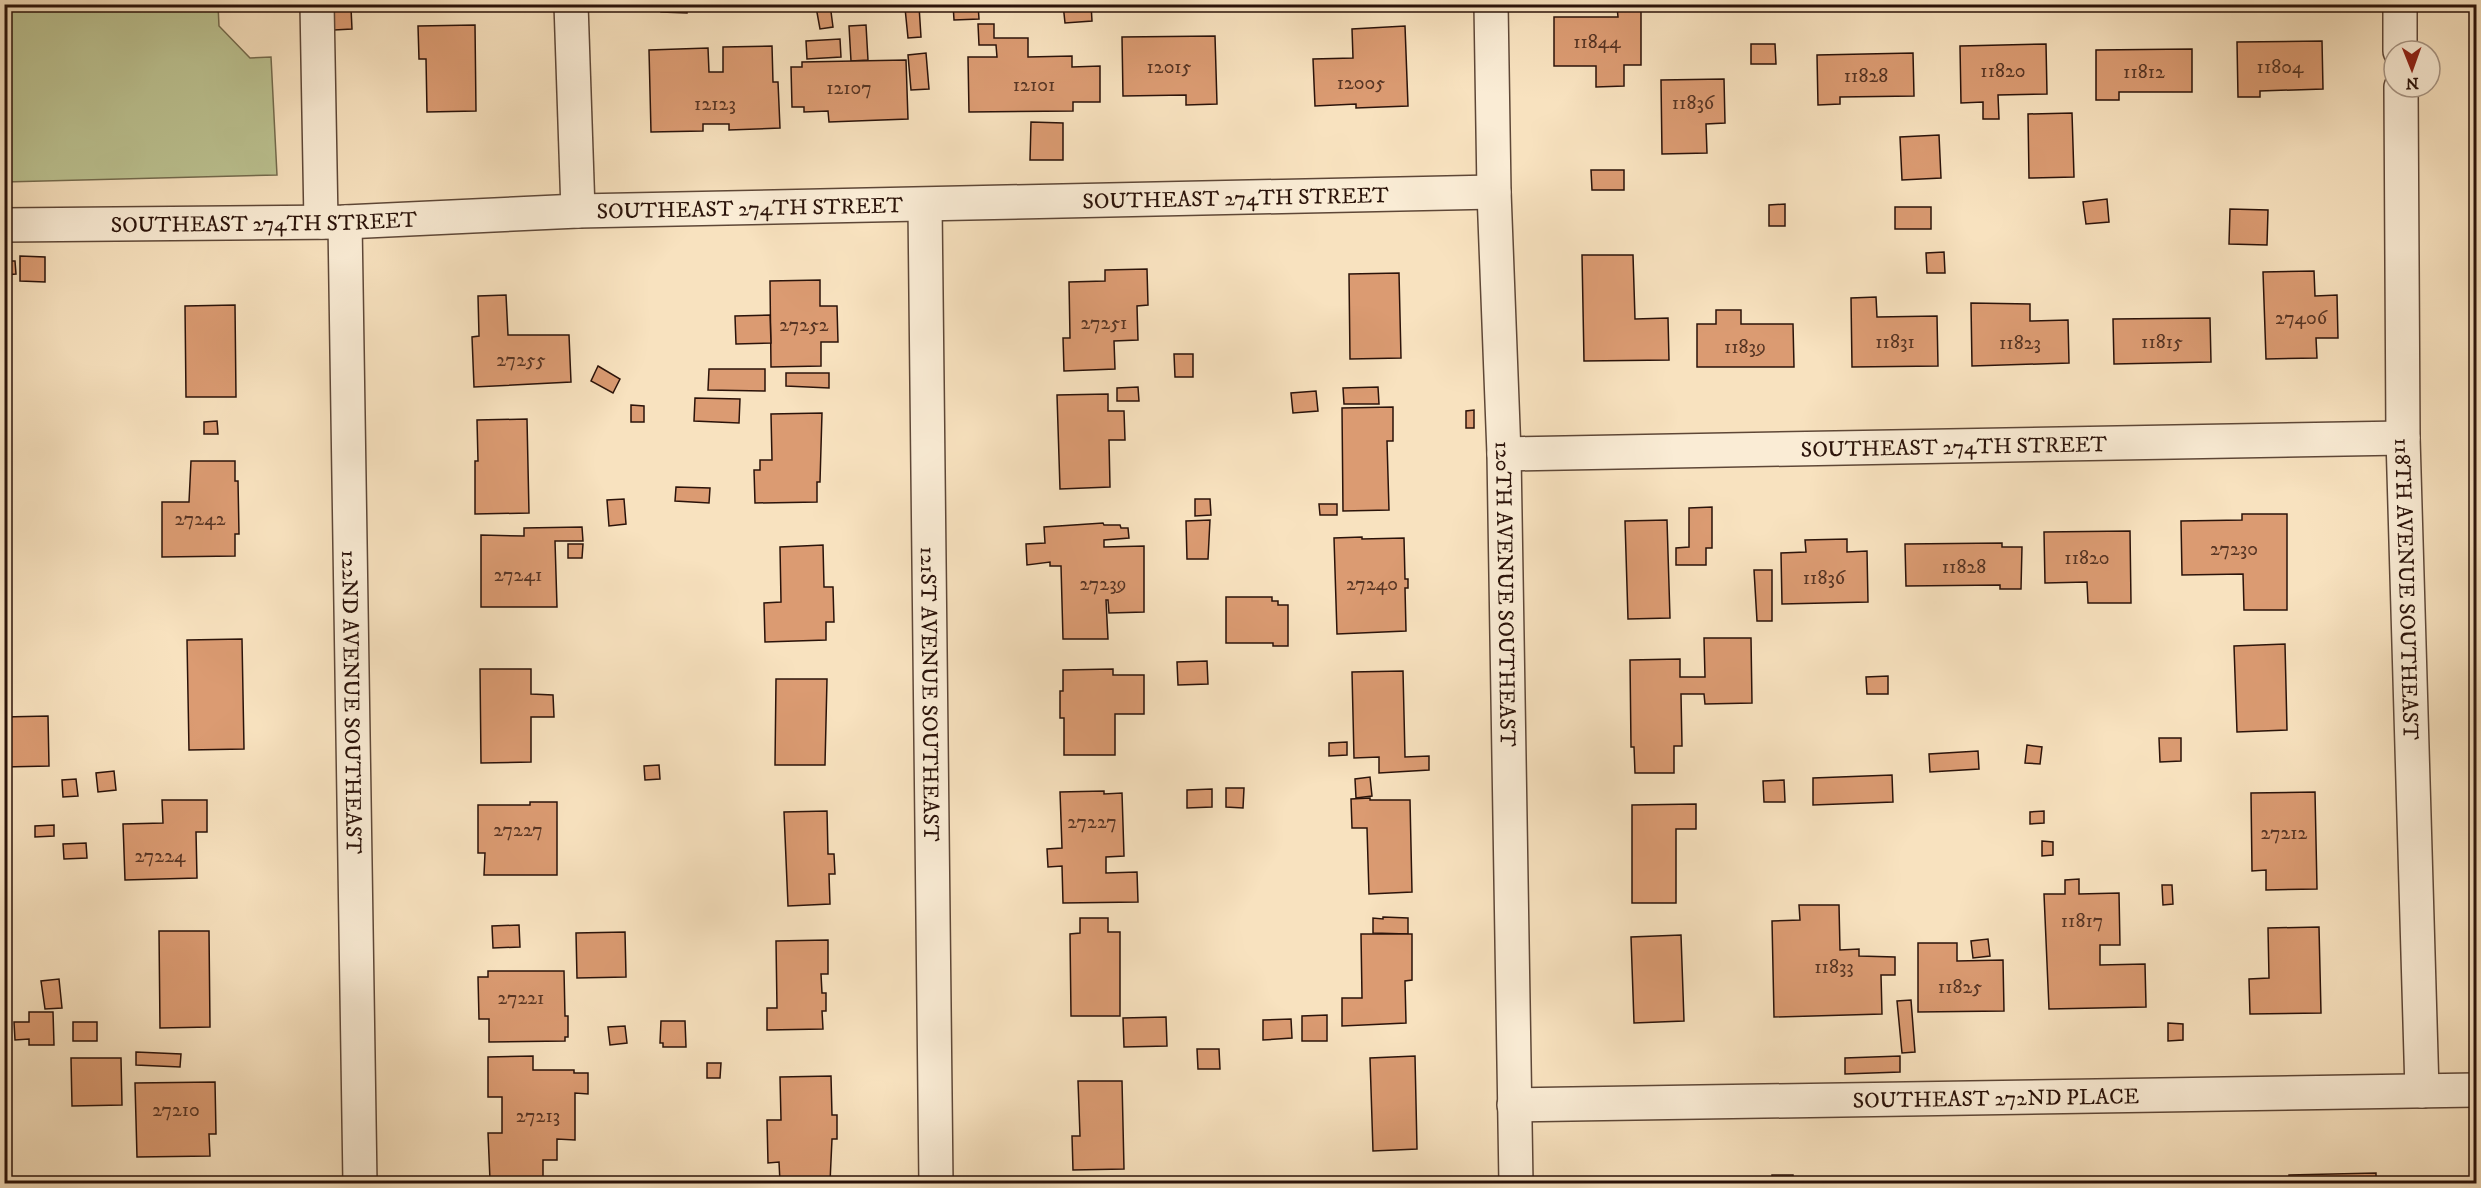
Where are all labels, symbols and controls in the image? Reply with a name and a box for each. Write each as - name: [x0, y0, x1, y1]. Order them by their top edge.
- house number: 11844: [1573, 30, 1621, 55]
- north arrow: [2382, 39, 2442, 99]
- house number: 12015: [1147, 55, 1192, 80]
- house number: 11804: [2257, 55, 2304, 80]
- house number: 11820: [1980, 59, 2026, 84]
- house number: 11812: [2123, 60, 2165, 85]
- house number: 11828: [1844, 64, 1888, 89]
- house number: 12005: [1337, 71, 1385, 96]
- house number: 12101: [1013, 73, 1055, 98]
- text: N: [2406, 73, 2419, 93]
- house number: 12107: [826, 76, 872, 101]
- house number: 11836: [1672, 91, 1715, 116]
- house number: 12123: [694, 92, 736, 117]
- street label: SOUTHEAST 274TH STREET: [1082, 182, 1389, 216]
- street label: SOUTHEAST 274TH STREET: [596, 192, 904, 226]
- street label: SOUTHEAST 274TH STREET: [111, 207, 418, 239]
- house number: 27406: [2275, 306, 2328, 331]
- house number: 27251: [1081, 311, 1127, 336]
- house number: 27252: [779, 313, 829, 338]
- house number: 11831: [1875, 330, 1915, 355]
- house number: 11815: [2141, 330, 2183, 355]
- house number: 11823: [1999, 331, 2041, 356]
- house number: 11839: [1724, 335, 1766, 360]
- house number: 27255: [496, 348, 546, 373]
- street label: SOUTHEAST 274TH STREET: [1800, 431, 2108, 464]
- street label: 118TH AVENUE SOUTHEAST: [2388, 437, 2424, 741]
- street label: 120TH AVENUE SOUTHEAST: [1489, 440, 1521, 747]
- house number: 27242: [174, 507, 226, 532]
- house number: 27230: [2210, 537, 2258, 562]
- street label: 121ST AVENUE SOUTHEAST: [914, 546, 944, 842]
- house number: 11820: [2064, 546, 2110, 571]
- street label: 122ND AVENUE SOUTHEAST: [335, 550, 367, 855]
- house number: 11828: [1942, 555, 1986, 580]
- house number: 27241: [494, 563, 542, 588]
- house number: 11836: [1803, 566, 1846, 591]
- house number: 27239: [1079, 572, 1127, 597]
- house number: 27240: [1346, 572, 1398, 597]
- house number: 27227: [1067, 810, 1117, 835]
- house number: 27227: [493, 818, 543, 843]
- house number: 27212: [2261, 821, 2308, 846]
- house number: 27224: [134, 844, 186, 869]
- house number: 11817: [2061, 909, 2103, 934]
- house number: 11833: [1814, 955, 1854, 980]
- house number: 11825: [1938, 975, 1982, 1000]
- house number: 27221: [498, 986, 544, 1011]
- street label: SOUTHEAST 272ND PLACE: [1852, 1083, 2139, 1115]
- house number: 27210: [152, 1098, 200, 1123]
- house number: 27213: [516, 1104, 560, 1129]

